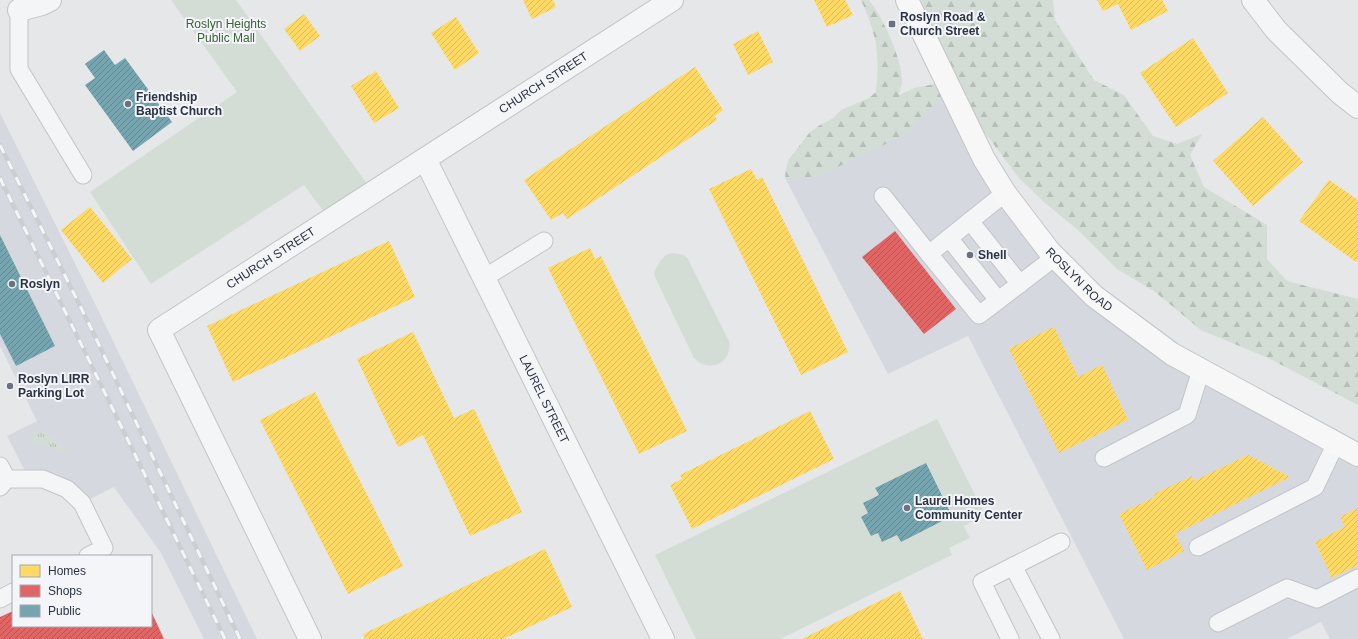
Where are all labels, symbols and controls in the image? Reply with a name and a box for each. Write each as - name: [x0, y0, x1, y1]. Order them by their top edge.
- place label: Roslyn Road & Church Street: [900, 10, 986, 38]
- park label: Roslyn Heights Public Mall: [186, 17, 266, 45]
- marker: Roslyn Road & Church Street: [887, 19, 897, 29]
- street label: CHURCH STREET: [496, 49, 591, 116]
- place label: Friendship Baptist Church: [136, 90, 222, 118]
- marker: Friendship Baptist Church: [123, 99, 133, 109]
- street label: CHURCH STREET: [224, 224, 318, 292]
- street label: ROSLYN ROAD: [1043, 245, 1115, 314]
- place label: Shell: [978, 248, 1007, 262]
- marker: Shell: [965, 250, 975, 260]
- place label: Roslyn: [20, 277, 60, 291]
- marker: Roslyn: [7, 279, 17, 289]
- street label: LAUREL STREET: [516, 353, 572, 446]
- place label: Roslyn LIRR Parking Lot: [18, 372, 90, 400]
- marker: Roslyn LIRR Parking Lot: [5, 381, 15, 391]
- place label: Laurel Homes Community Center: [915, 494, 1023, 522]
- marker: Laurel Homes Community Center: [902, 503, 912, 513]
- legend: [12, 555, 152, 627]
- text: Homes: [48, 564, 86, 578]
- text: Shops: [48, 584, 82, 598]
- text: Public: [48, 604, 81, 618]

